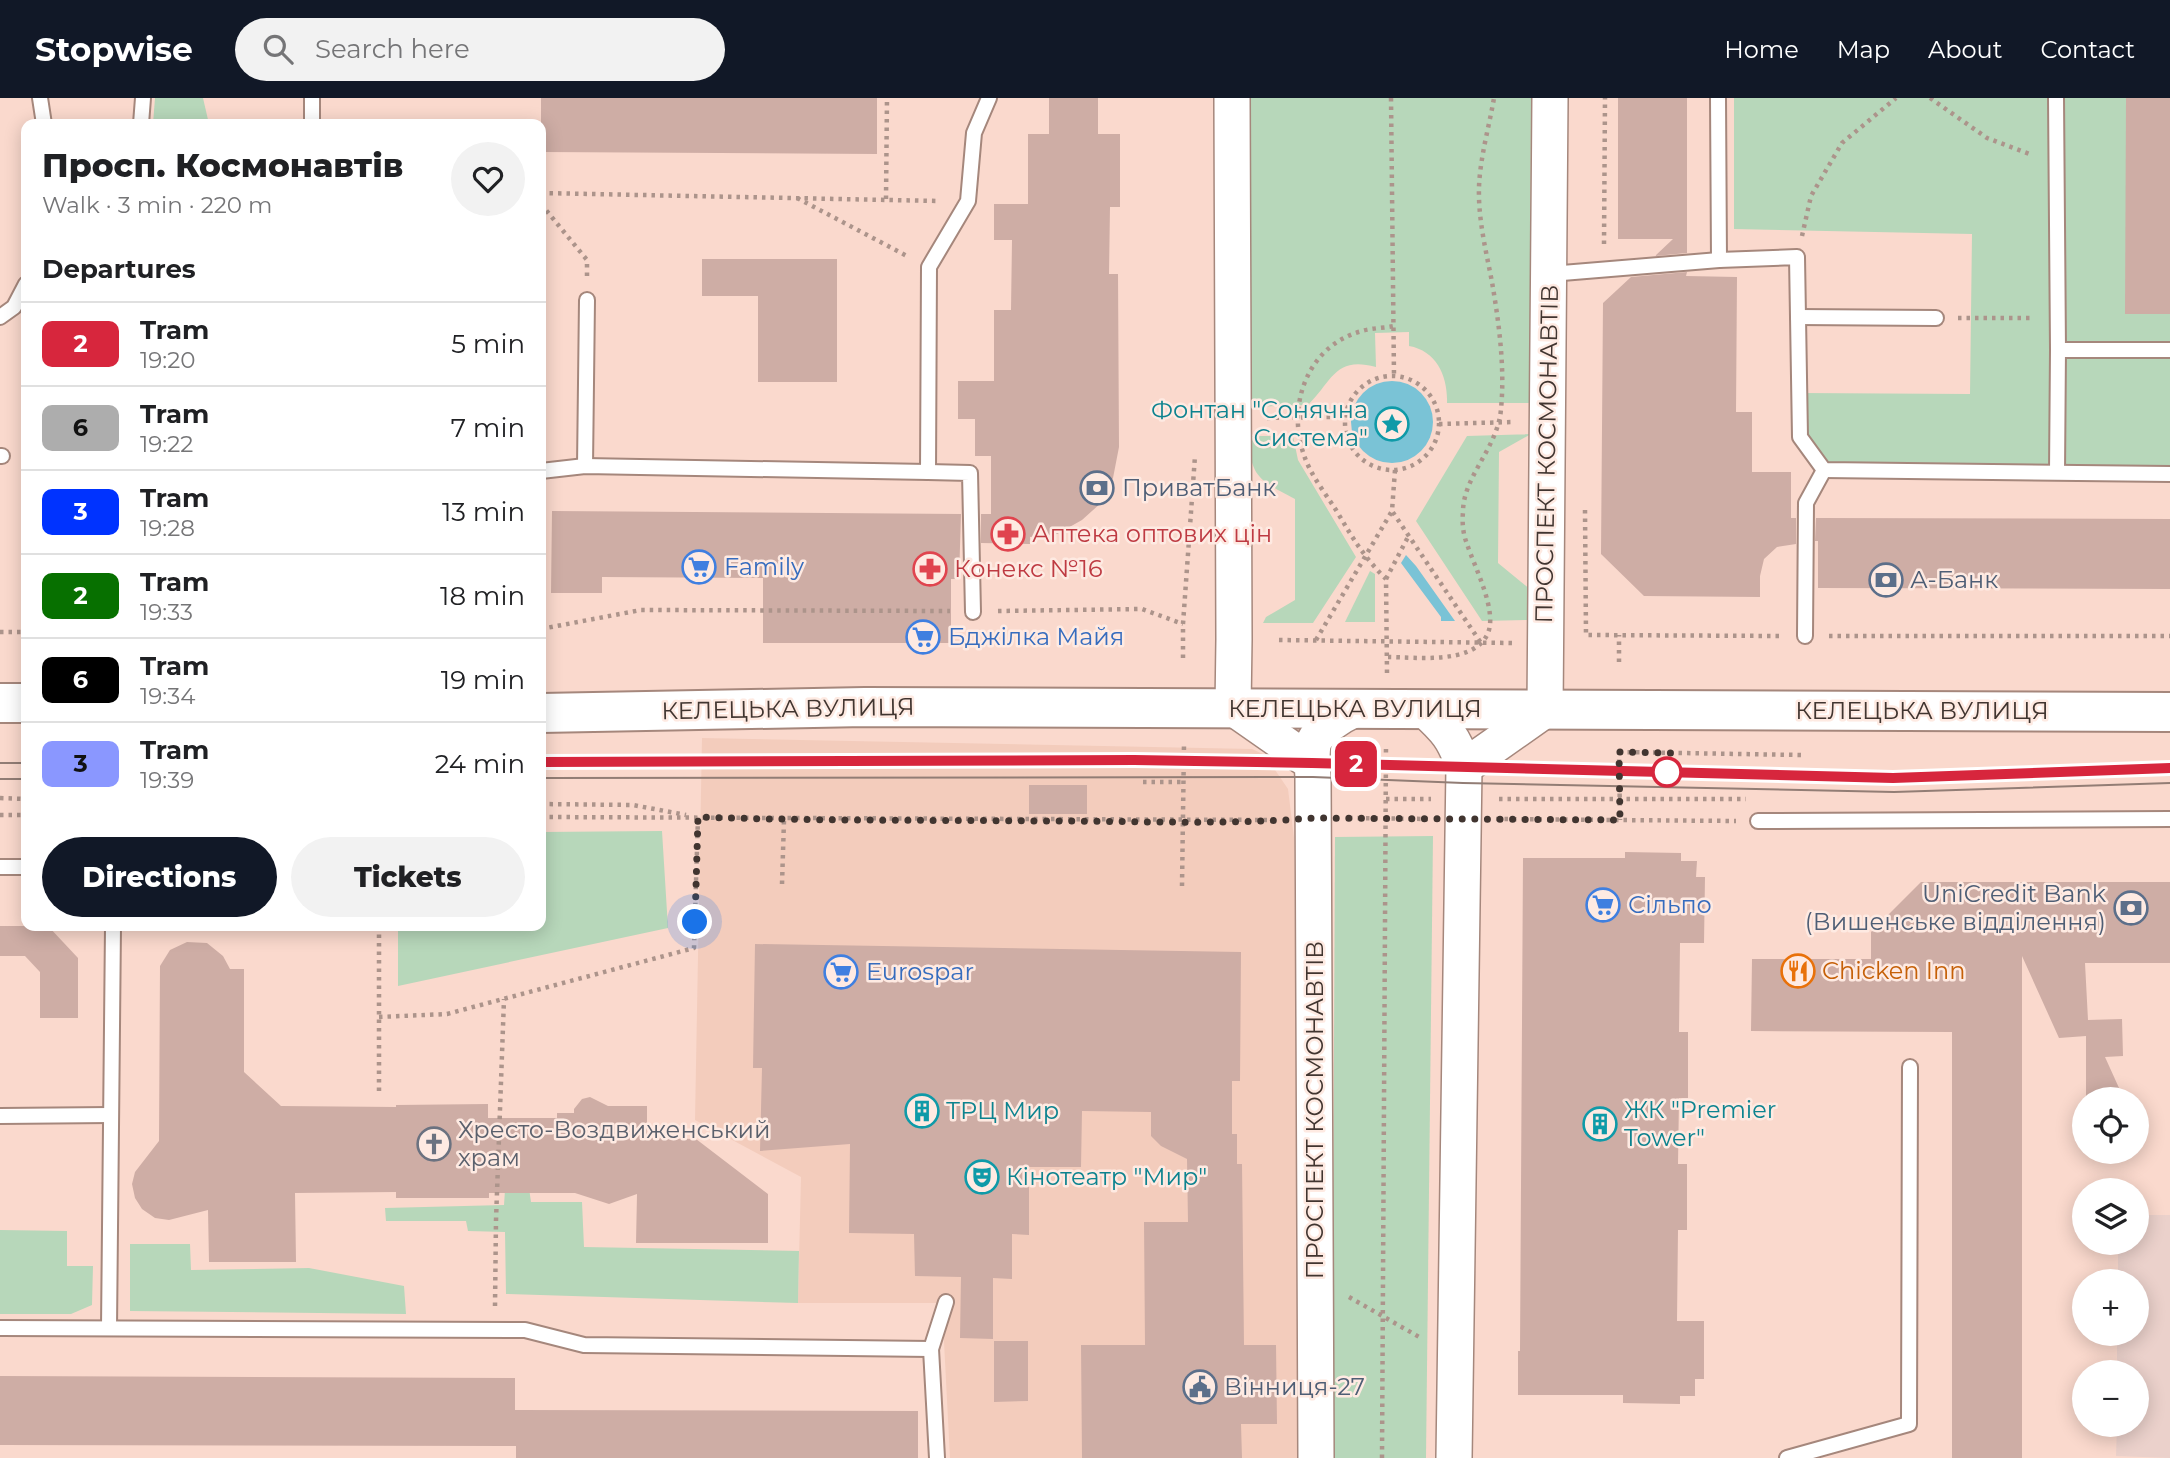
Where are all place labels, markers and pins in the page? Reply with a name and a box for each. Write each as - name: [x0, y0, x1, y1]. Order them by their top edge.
- place label: Фонтан "Сонячна Система": [1151, 395, 1368, 452]
- place icon: Фонтан "Сонячна Система": [1373, 405, 1411, 443]
- bank icon: ПриватБанк: [1078, 469, 1116, 507]
- place label: ПриватБанк: [1122, 473, 1276, 502]
- pharmacy icon: Аптека оптових цін: [989, 515, 1027, 553]
- place label: Аптека оптових цін: [1032, 519, 1272, 548]
- supermarket icon: Family: [680, 548, 718, 586]
- pharmacy icon: Конекс №16: [911, 550, 949, 588]
- place label: Family: [724, 552, 804, 581]
- place label: Конекс №16: [954, 554, 1103, 583]
- bank icon: А-Банк: [1867, 561, 1905, 599]
- place label: А-Банк: [1910, 565, 1998, 594]
- supermarket icon: Бджілка Майя: [904, 618, 942, 656]
- place label: Бджілка Майя: [948, 622, 1124, 651]
- unlabelled marker: [1652, 757, 1682, 787]
- place label: UniCredit Bank (Вишенське відділення): [1805, 879, 2107, 936]
- supermarket icon: Сільпо: [1584, 886, 1622, 924]
- bank icon: UniCredit Bank (Вишенське відділення): [2112, 889, 2150, 927]
- place label: Сільпо: [1628, 890, 1712, 919]
- restaurant icon: Chicken Inn: [1779, 952, 1817, 990]
- supermarket icon: Eurospar: [822, 953, 860, 991]
- place label: Chicken Inn: [1822, 956, 1966, 985]
- place label: Eurospar: [866, 957, 974, 986]
- building icon: ТРЦ Мир: [903, 1092, 941, 1130]
- place label: ЖК "Premier Tower": [1624, 1095, 1776, 1152]
- place label: ТРЦ Мир: [946, 1096, 1059, 1125]
- building icon: ЖК "Premier Tower": [1581, 1105, 1619, 1143]
- place label: Хресто-Воздвиженський храм: [458, 1115, 771, 1172]
- church icon: Хресто-Воздвиженський храм: [415, 1125, 453, 1163]
- theatre icon: Кінотеатр "Мир": [963, 1158, 1001, 1196]
- place label: Кінотеатр "Мир": [1006, 1162, 1207, 1191]
- public building icon: Вінниця-27: [1181, 1368, 1219, 1406]
- place label: Вінниця-27: [1224, 1372, 1365, 1401]

